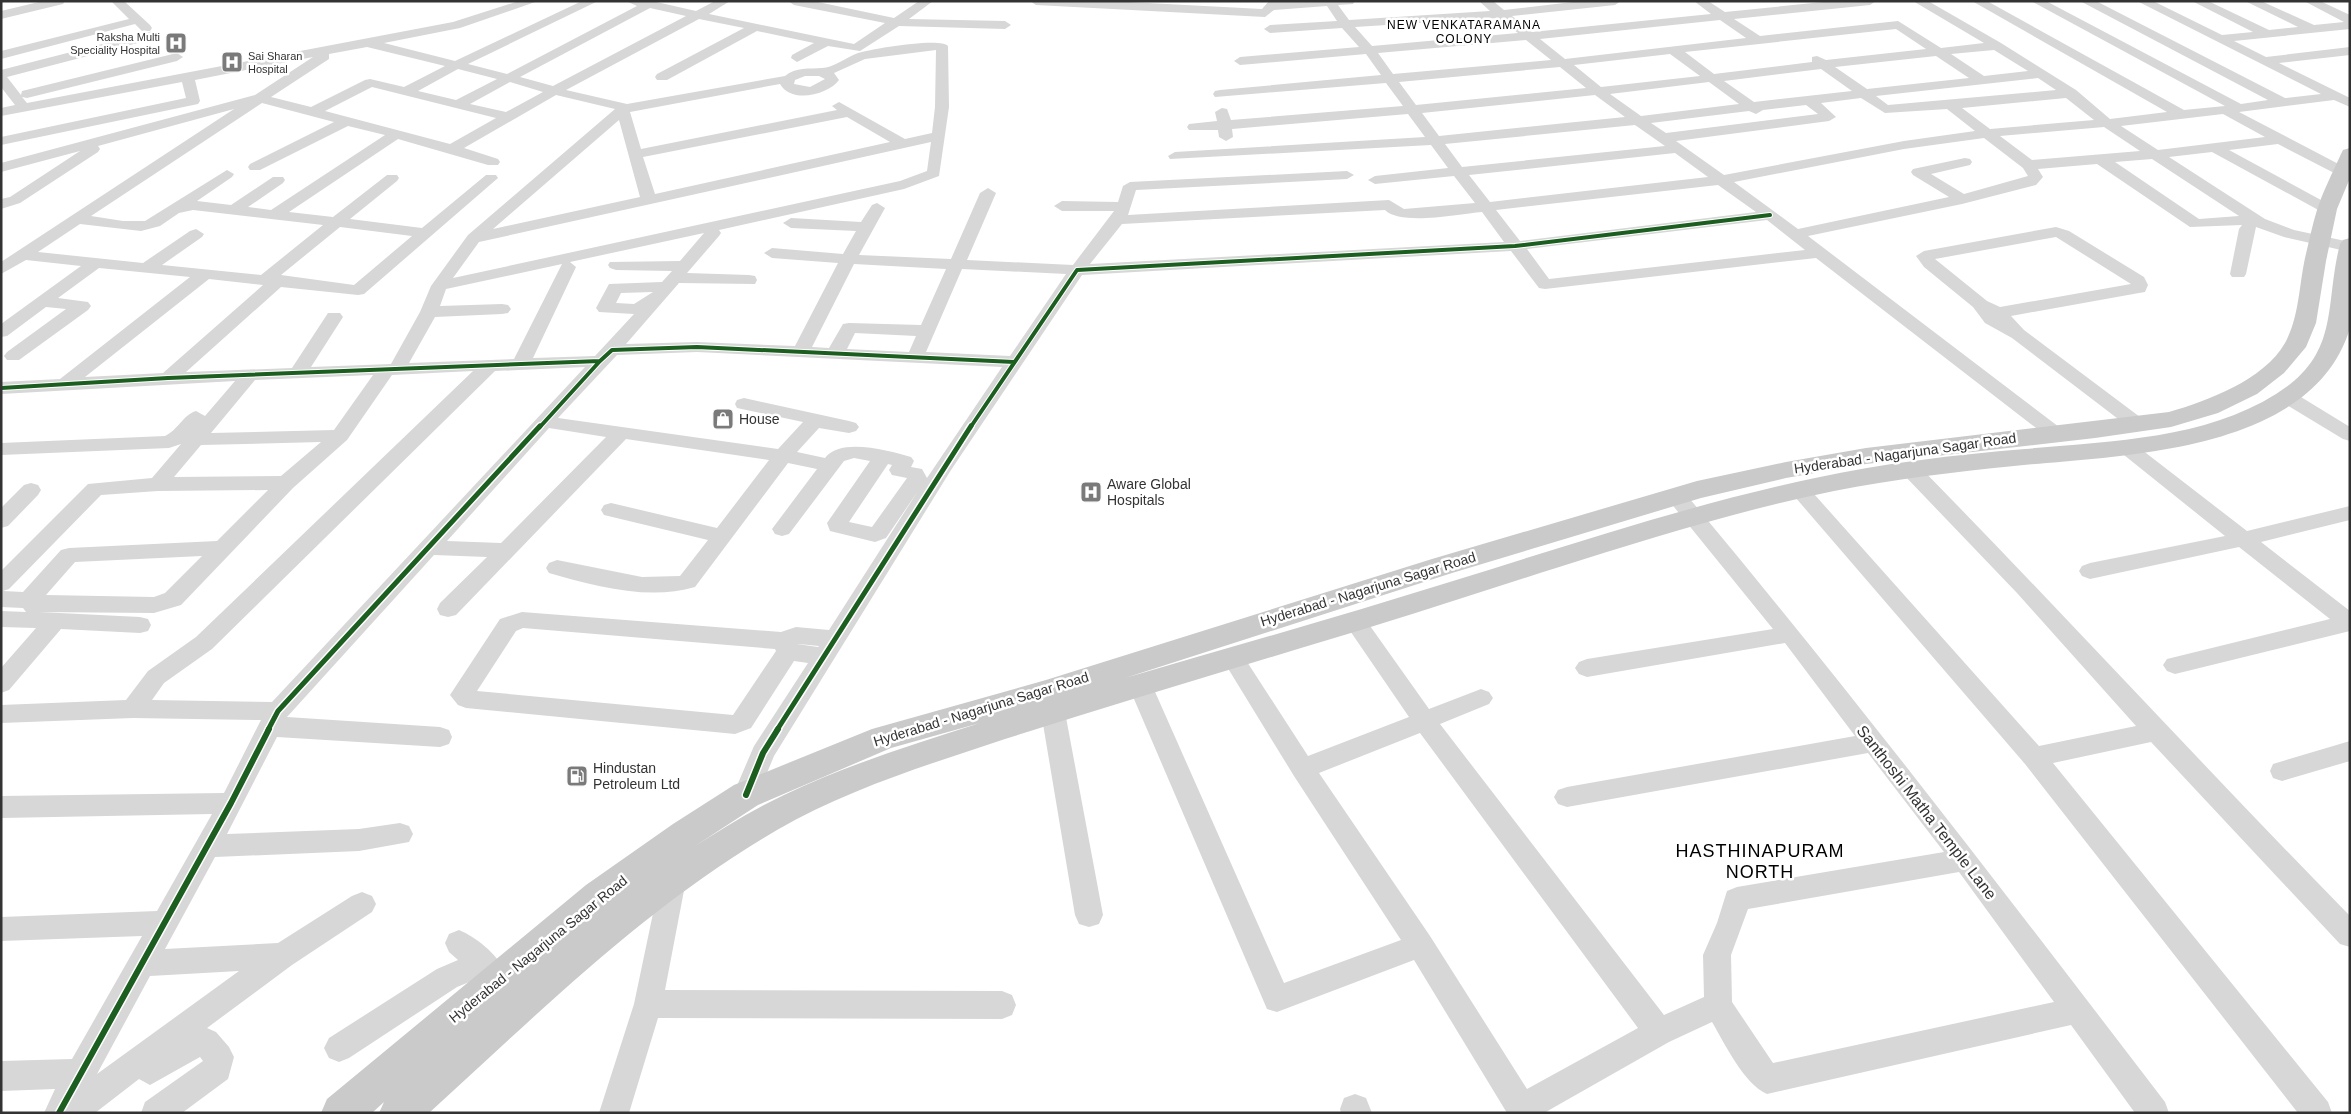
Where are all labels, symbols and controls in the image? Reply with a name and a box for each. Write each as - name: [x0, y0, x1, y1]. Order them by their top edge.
- district label: NEW VENKATARAMANA COLONY: [1387, 18, 1541, 46]
- place label: Raksha Multi Speciality Hospital: [70, 31, 160, 56]
- hospital icon: Raksha Multi Speciality Hospital: [164, 31, 188, 55]
- hospital icon: Sai Sharan Hospital: [220, 50, 244, 74]
- place label: Sai Sharan Hospital: [248, 50, 302, 75]
- shop icon: House: [711, 407, 735, 431]
- place label: House: [739, 411, 780, 427]
- street label: Hyderabad - Nagarjuna Sagar Road: [1793, 429, 2017, 477]
- place label: Aware Global Hospitals: [1107, 476, 1191, 508]
- hospital icon: Aware Global Hospitals: [1079, 480, 1103, 504]
- street label: Hyderabad - Nagarjuna Sagar Road: [1258, 549, 1478, 629]
- street label: Hyderabad - Nagarjuna Sagar Road: [871, 669, 1091, 749]
- street label: Santhoshi Matha Temple Lane: [1853, 722, 2000, 903]
- place label: Hindustan Petroleum Ltd: [593, 760, 680, 792]
- fuel station icon: Hindustan Petroleum Ltd: [565, 764, 589, 788]
- district label: HASTHINAPURAM NORTH: [1675, 841, 1845, 882]
- street label: Hyderabad - Nagarjuna Sagar Road: [446, 872, 630, 1026]

